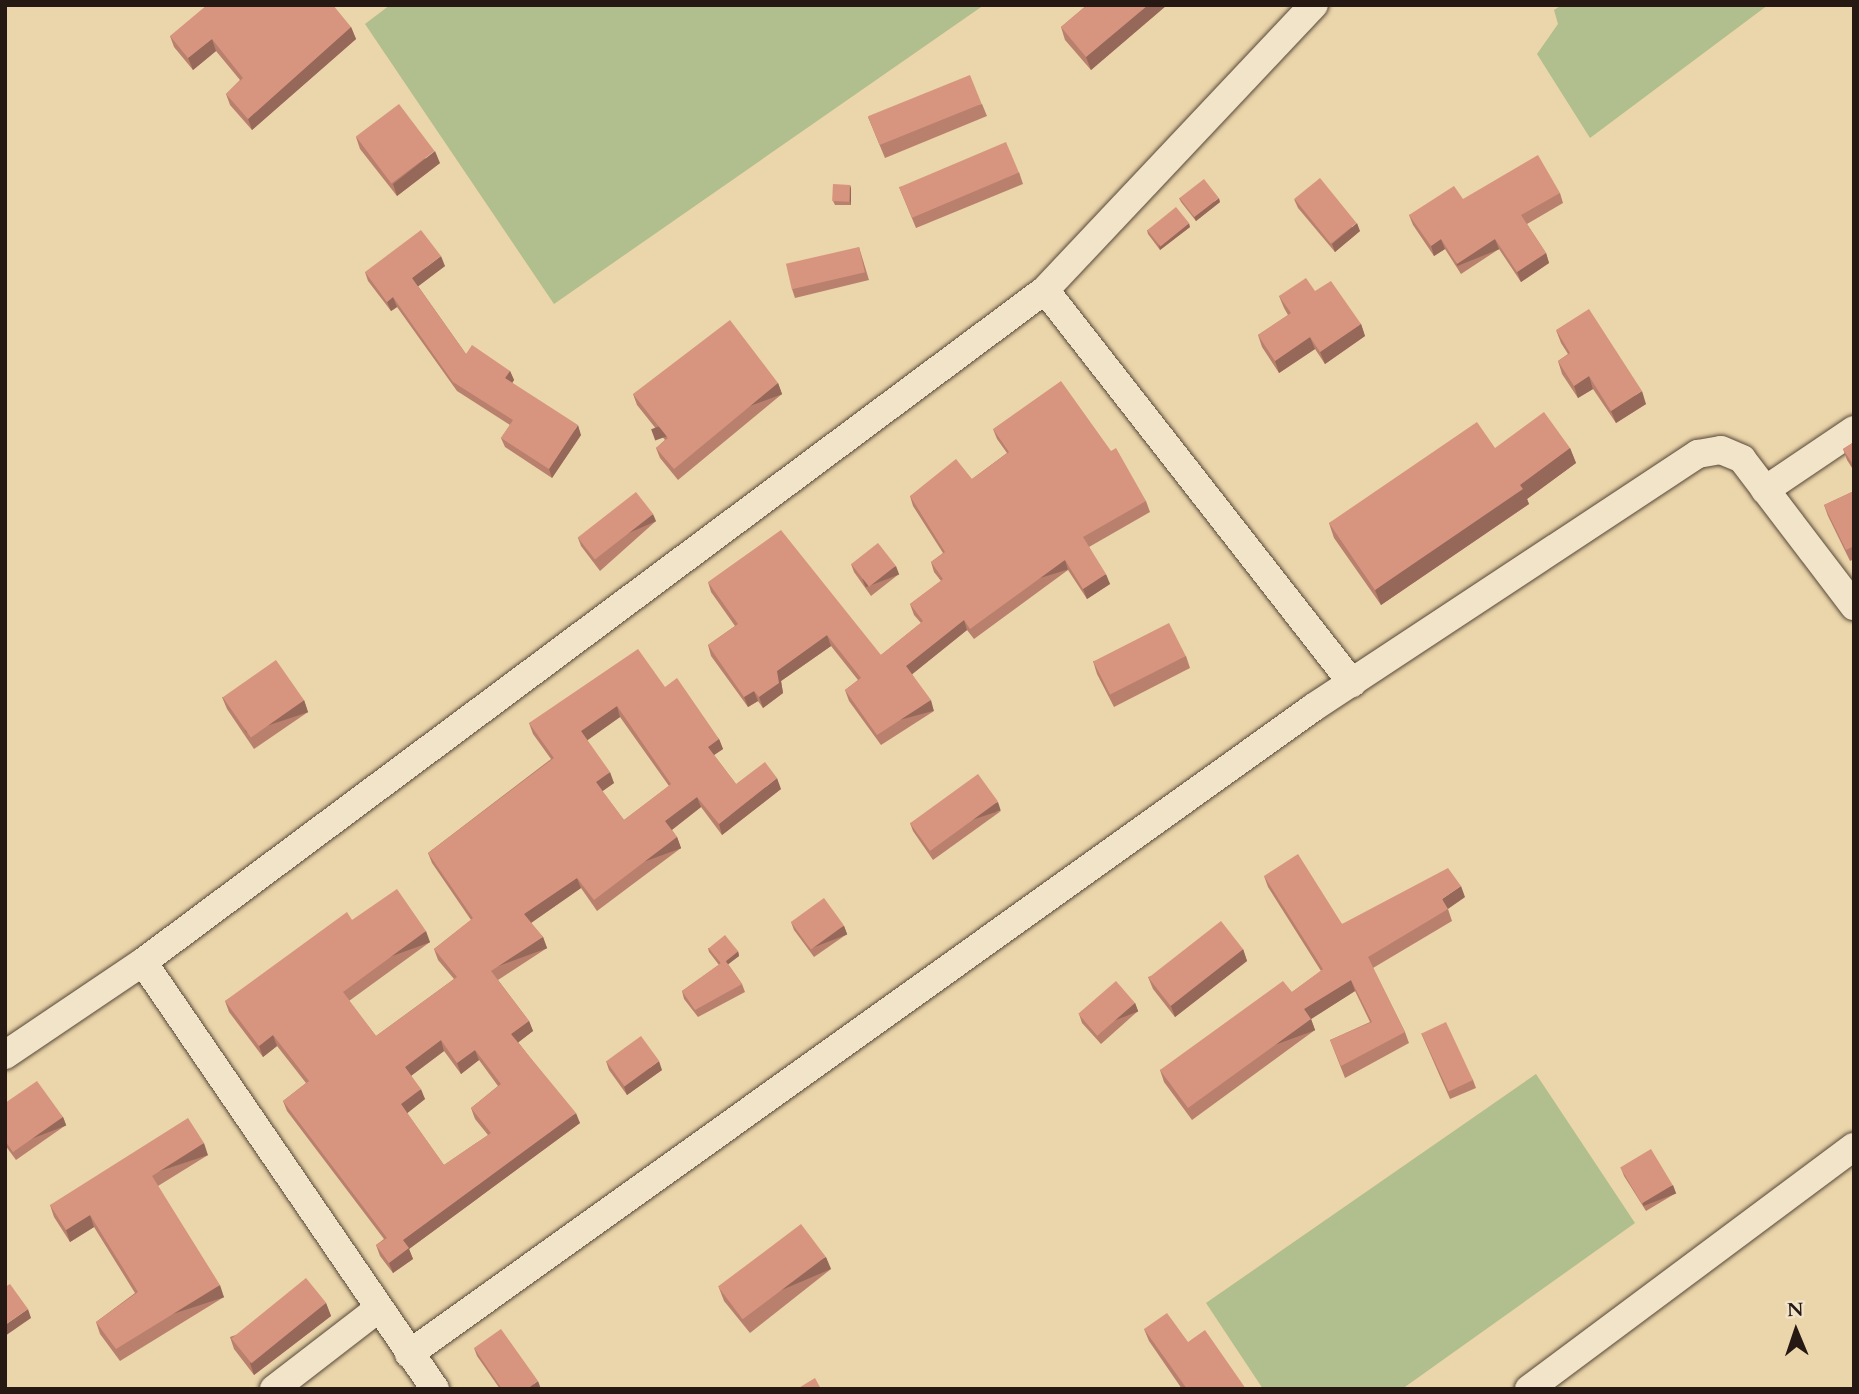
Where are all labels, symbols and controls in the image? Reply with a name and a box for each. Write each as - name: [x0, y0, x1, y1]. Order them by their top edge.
- north arrow: [1761, 1296, 1831, 1366]
- text: N: [1787, 1297, 1804, 1323]

